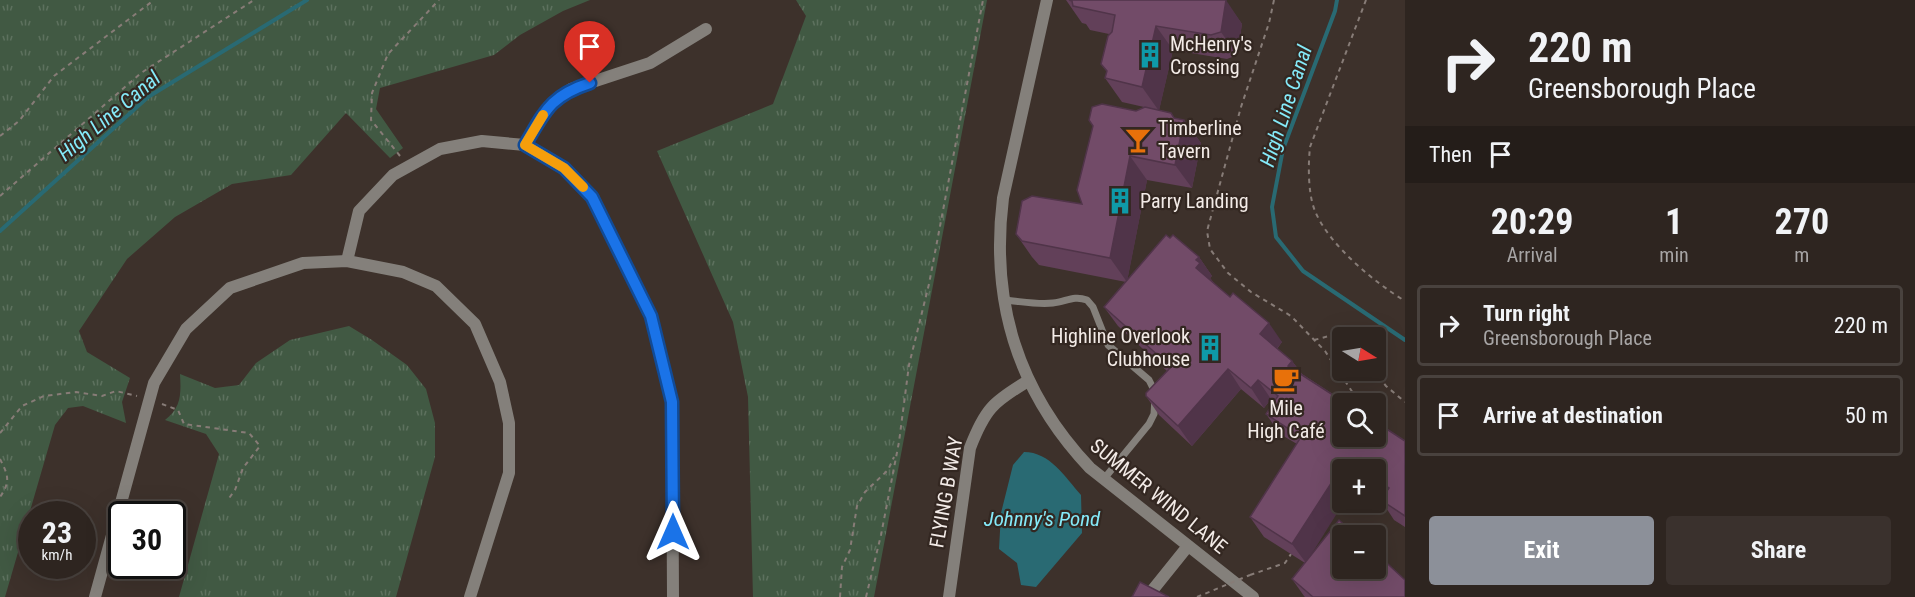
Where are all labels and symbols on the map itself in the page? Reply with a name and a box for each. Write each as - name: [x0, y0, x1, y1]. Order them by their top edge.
- pin: [564, 21, 615, 83]
- place label: McHenry's Crossing: [1170, 32, 1252, 79]
- building icon: McHenry's Crossing: [1135, 40, 1165, 70]
- water label: High Line Canal: [1255, 42, 1317, 170]
- water label: High Line Canal: [53, 66, 165, 166]
- place label: Timberline Tavern: [1158, 116, 1242, 163]
- bar icon: Timberline Tavern: [1123, 125, 1153, 155]
- building icon: Parry Landing: [1105, 186, 1135, 216]
- place label: Parry Landing: [1140, 189, 1249, 213]
- place label: Highline Overlook Clubhouse: [1051, 324, 1190, 371]
- north arrow: [1332, 327, 1386, 381]
- building icon: Highline Overlook Clubhouse: [1195, 333, 1225, 363]
- cafe icon: Mile High Café: [1271, 364, 1301, 394]
- place label: Mile High Café: [1247, 396, 1325, 443]
- street label: SUMMER WIND LANE: [1086, 433, 1232, 559]
- street label: FLYING B WAY: [924, 434, 968, 549]
- position arrow: [641, 500, 705, 564]
- speed limit sign: 30: [108, 501, 186, 579]
- water label: Johnny's Pond: [984, 507, 1101, 531]

